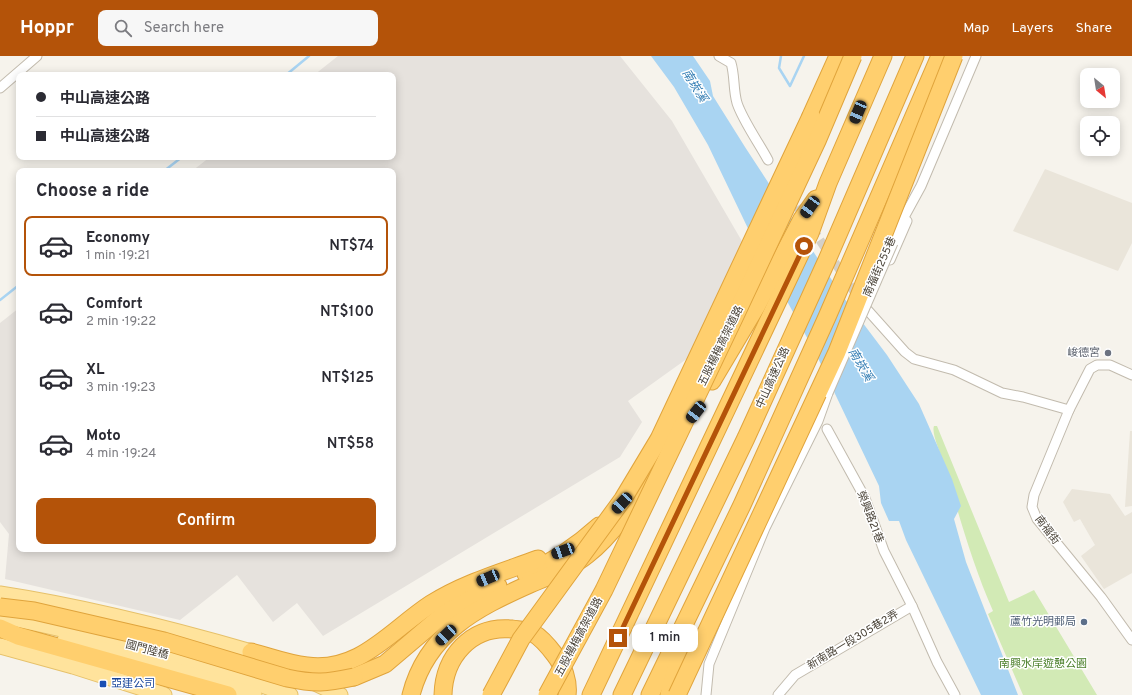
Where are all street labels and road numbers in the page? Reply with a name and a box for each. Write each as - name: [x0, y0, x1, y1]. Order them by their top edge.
- street label: 南福街255巷: [861, 235, 899, 299]
- street label: 五股楊梅高架道路: [695, 303, 747, 389]
- street label: 中山高速公路: [753, 345, 793, 411]
- street label: 榮興路21巷: [854, 489, 886, 545]
- street label: 南福街: [1031, 513, 1063, 547]
- street label: 五股楊梅高架道路: [552, 595, 606, 679]
- street label: 新南路一段305巷2弄: [805, 607, 901, 673]
- street label: 國門陸橋: [124, 638, 170, 662]

